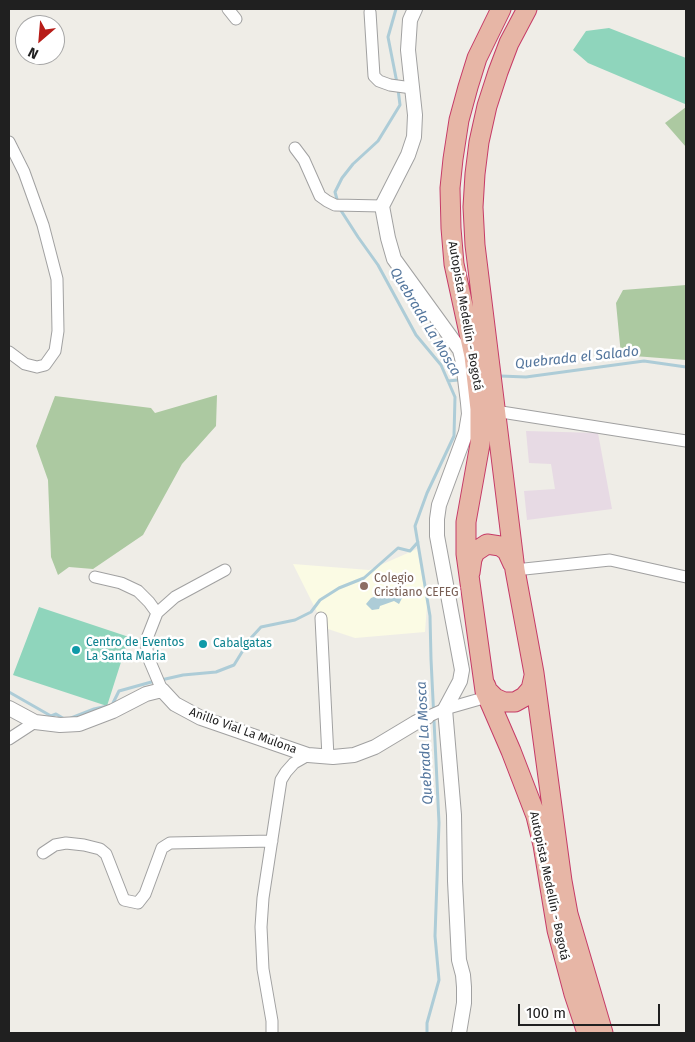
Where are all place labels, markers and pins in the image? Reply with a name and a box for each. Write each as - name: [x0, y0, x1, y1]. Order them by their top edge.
- place label: Colegio Cristiano CEFEG: [374, 572, 459, 600]
- marker: Colegio Cristiano CEFEG: [358, 580, 370, 592]
- place label: Centro de Eventos La Santa Maria: [86, 636, 184, 664]
- place label: Cabalgatas: [213, 637, 272, 651]
- marker: Cabalgatas: [197, 638, 209, 650]
- marker: Centro de Eventos La Santa Maria: [70, 644, 82, 656]

